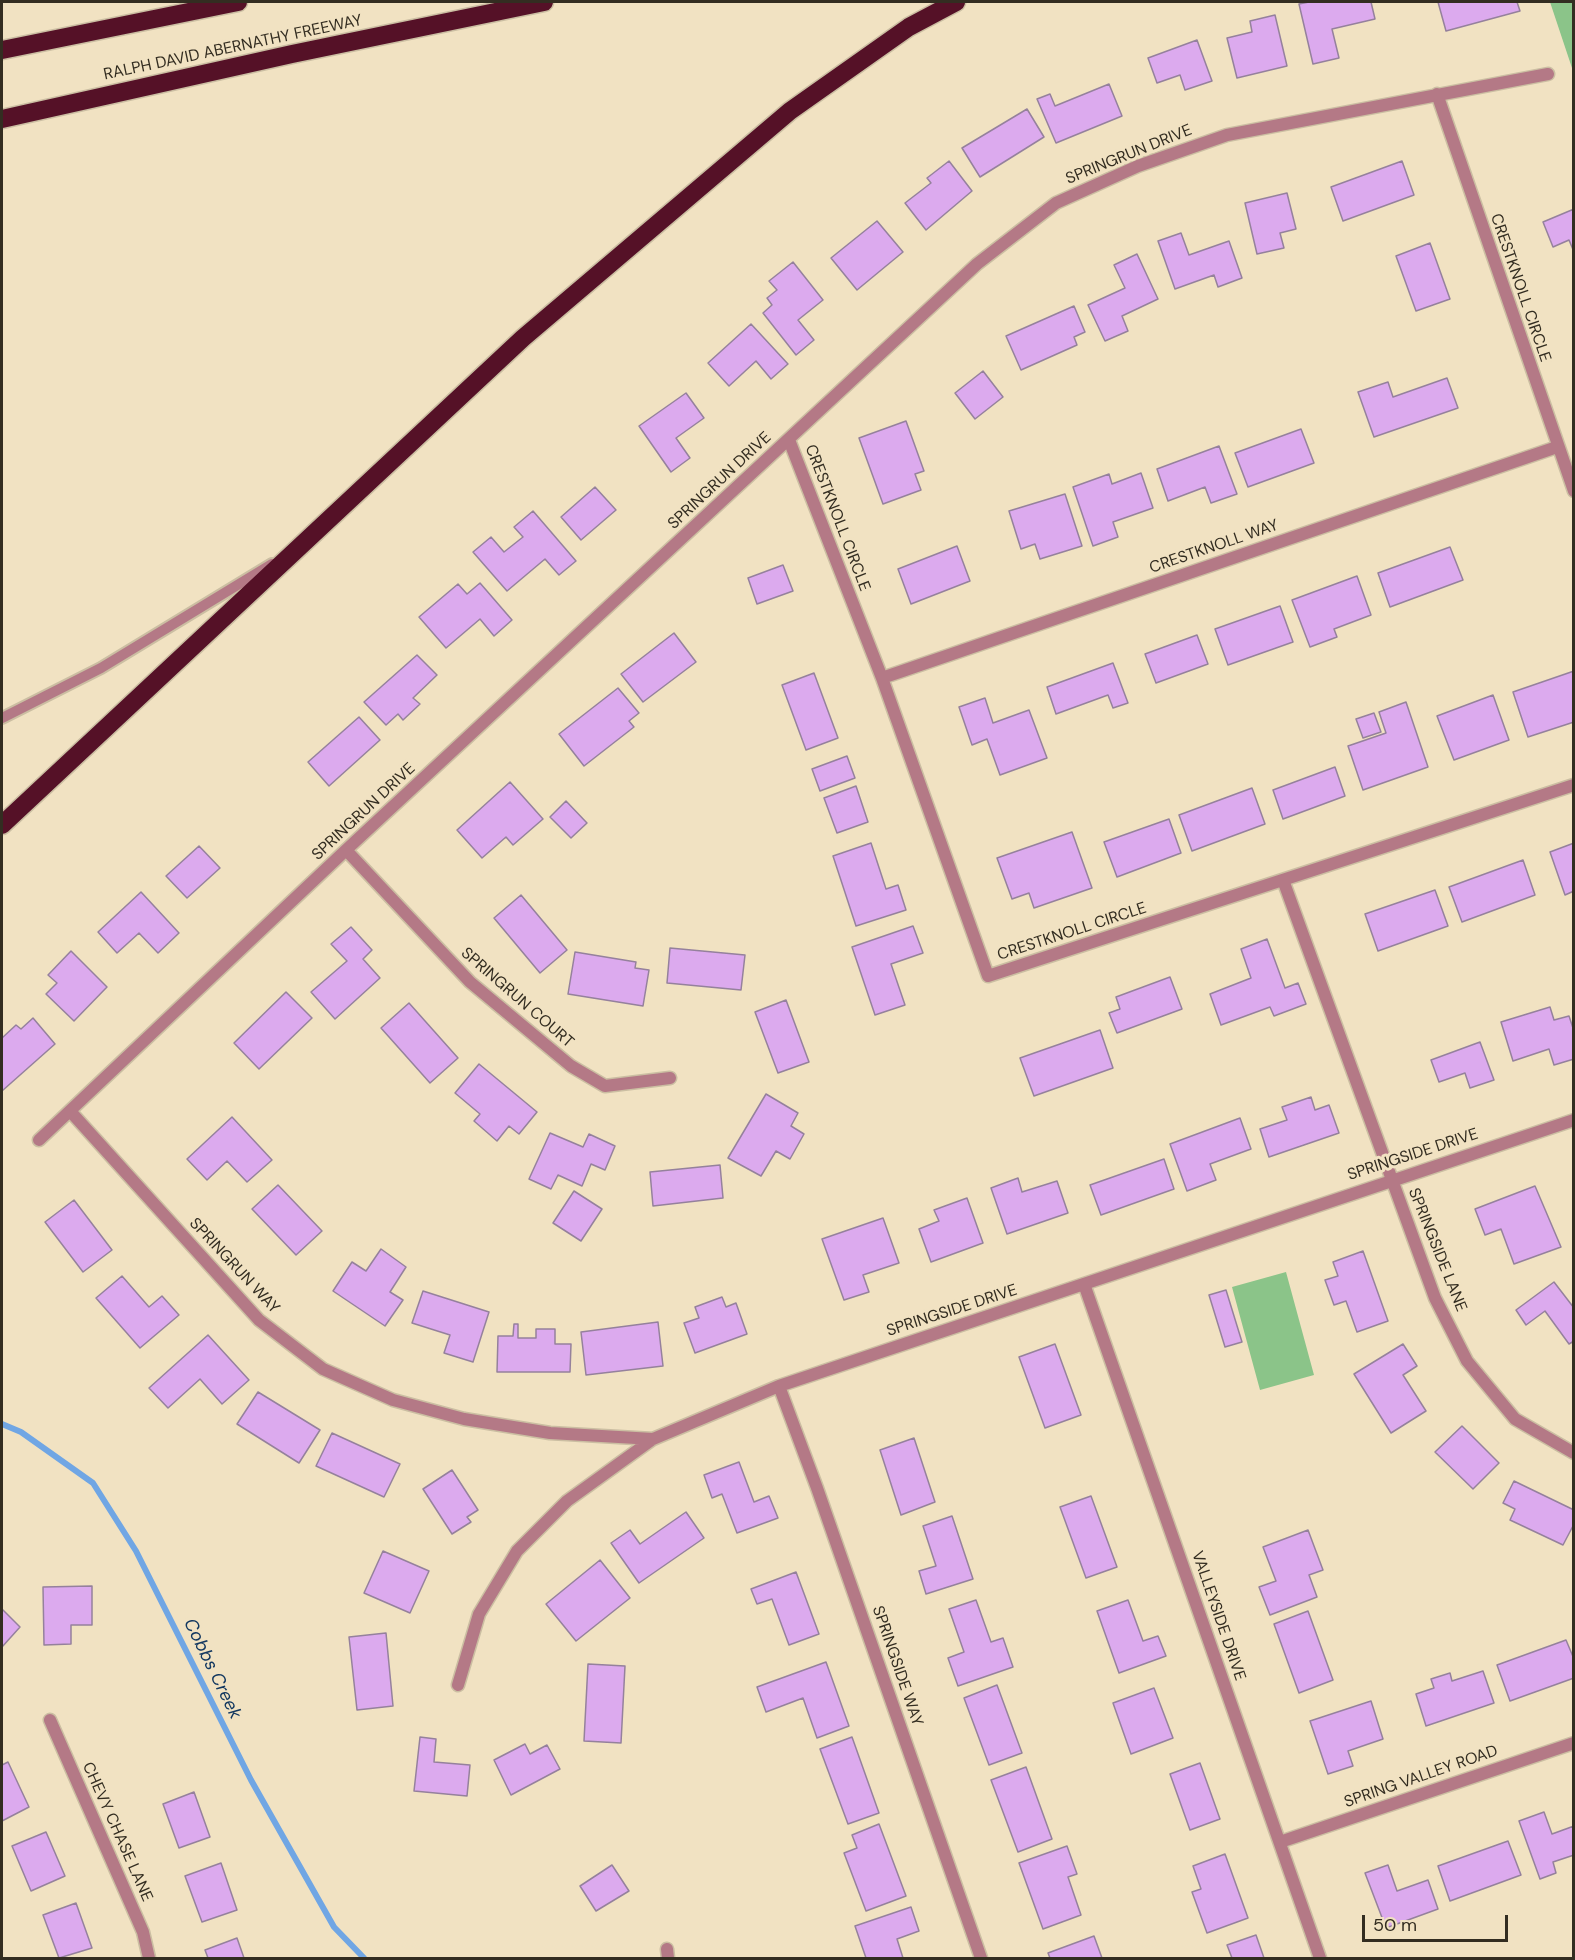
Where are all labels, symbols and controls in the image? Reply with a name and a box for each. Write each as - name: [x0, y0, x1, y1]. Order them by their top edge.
- street label: RALPH DAVID ABERNATHY FREEWAY: [102, 11, 364, 85]
- street label: SPRINGRUN DRIVE: [1063, 121, 1195, 189]
- street label: CRESTKNOLL CIRCLE: [1486, 211, 1554, 365]
- street label: SPRINGRUN DRIVE: [664, 428, 776, 534]
- street label: CRESTKNOLL CIRCLE: [800, 442, 874, 594]
- street label: CRESTKNOLL WAY: [1147, 516, 1281, 578]
- street label: SPRINGRUN DRIVE: [308, 759, 420, 865]
- street label: CRESTKNOLL CIRCLE: [995, 899, 1149, 965]
- street label: SPRINGRUN COURT: [457, 944, 577, 1052]
- street label: SPRINGSIDE DRIVE: [1345, 1125, 1481, 1185]
- street label: SPRINGSIDE LANE: [1403, 1185, 1471, 1315]
- street label: SPRINGRUN WAY: [185, 1214, 283, 1318]
- street label: SPRINGSIDE DRIVE: [884, 1281, 1020, 1341]
- street label: VALLEYSIDE DRIVE: [1187, 1549, 1249, 1683]
- street label: SPRINGSIDE WAY: [868, 1604, 926, 1728]
- water label: Cobbs Creek: [178, 1615, 246, 1723]
- street label: SPRING VALLEY ROAD: [1342, 1742, 1500, 1812]
- street label: CHEVY CHASE LANE: [78, 1759, 156, 1905]
- scale bar: [1365, 1903, 1510, 1941]
- text: 50 m: [1373, 1913, 1417, 1937]

